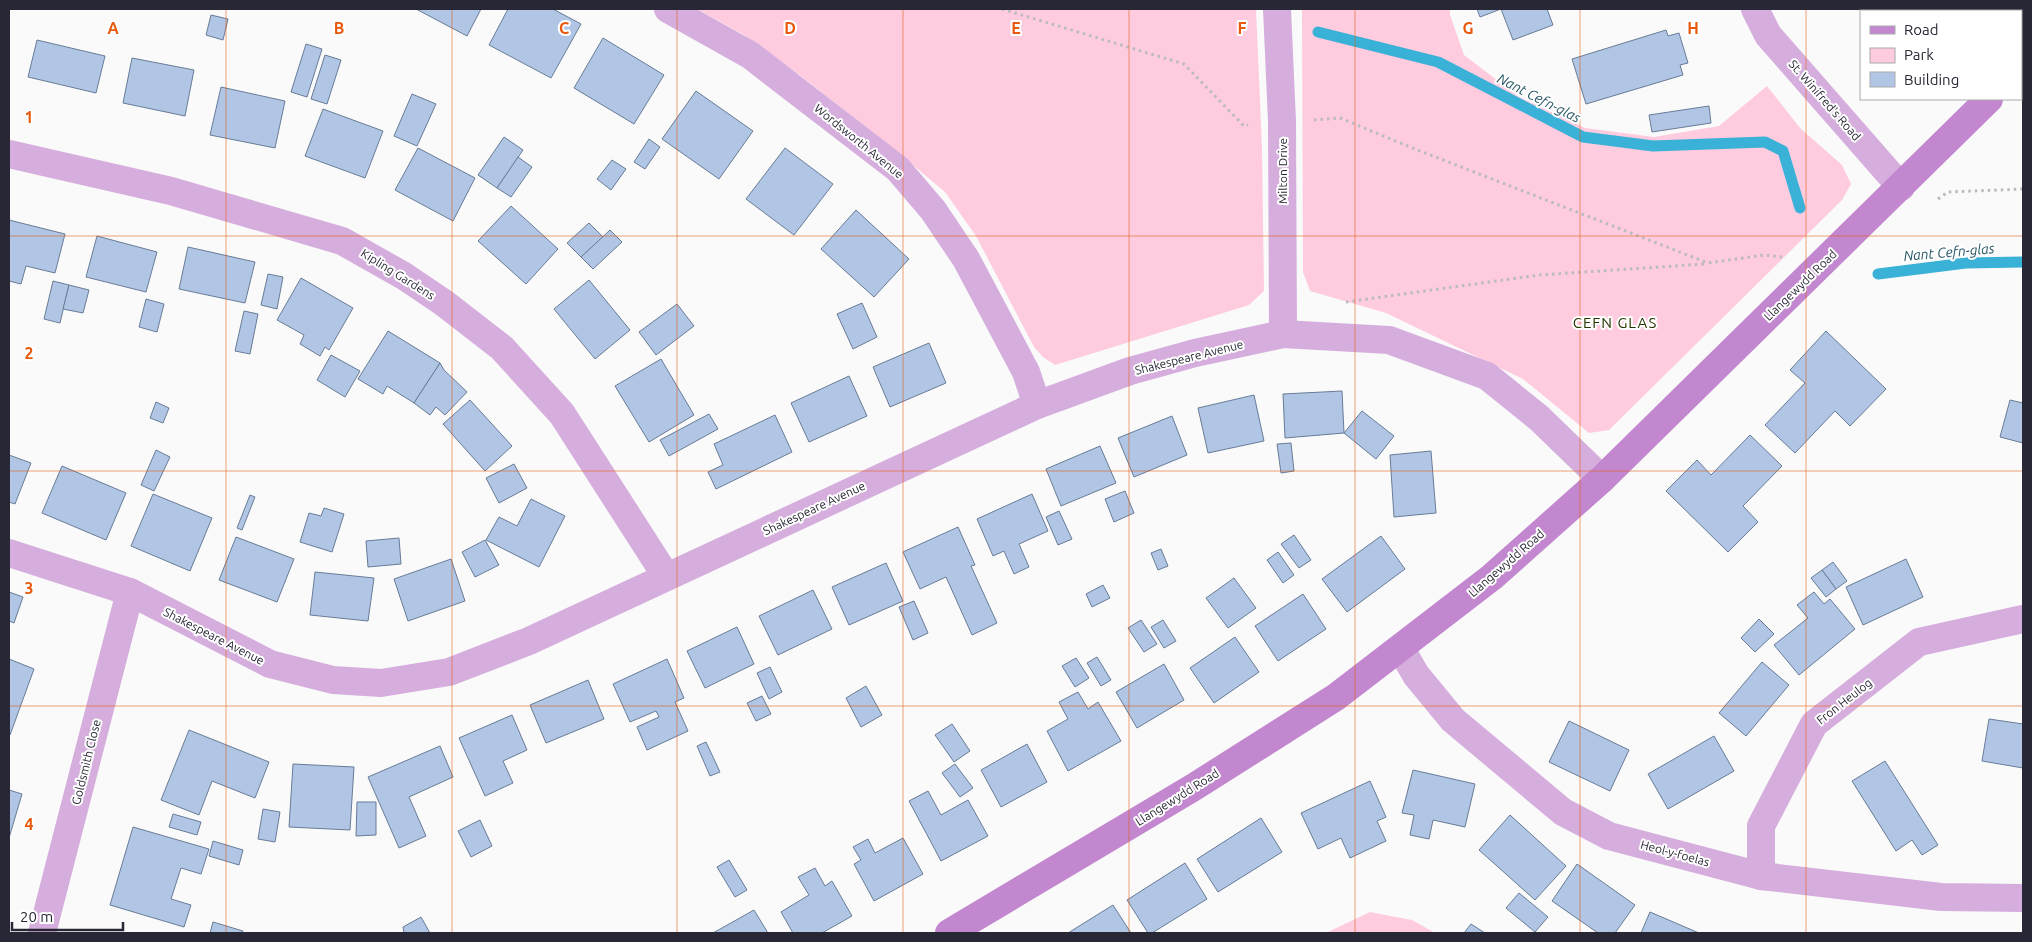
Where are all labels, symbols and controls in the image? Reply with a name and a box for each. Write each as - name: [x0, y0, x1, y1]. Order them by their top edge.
- legend: [1860, 10, 2022, 100]
- text: A: [107, 19, 119, 37]
- text: B: [334, 19, 344, 37]
- text: C: [559, 19, 569, 37]
- text: D: [784, 19, 796, 37]
- text: E: [1011, 19, 1021, 37]
- text: F: [1238, 19, 1247, 37]
- text: G: [1462, 19, 1474, 37]
- text: H: [1687, 19, 1699, 37]
- text: Road: [1904, 21, 1939, 38]
- text: Park: [1904, 46, 1934, 63]
- street label: St. Winifred's Road: [1787, 57, 1863, 143]
- water label: Nant Cefn-glas: [1495, 70, 1583, 126]
- text: Building: [1904, 71, 1959, 88]
- street label: Wordsworth Avenue: [812, 101, 906, 181]
- text: 1: [24, 108, 34, 126]
- street label: Milton Drive: [1276, 138, 1289, 204]
- water label: Nant Cefn-glas: [1903, 240, 1995, 264]
- street label: Kipling Gardens: [359, 246, 437, 302]
- street label: Llangewydd Road: [1761, 247, 1839, 323]
- district label: CEFN GLAS: [1573, 314, 1657, 331]
- street label: Shakespeare Avenue: [1134, 337, 1244, 377]
- text: 2: [24, 344, 34, 362]
- street label: Shakespeare Avenue: [761, 479, 867, 537]
- street label: Llangewydd Road: [1466, 527, 1546, 599]
- text: 3: [24, 579, 34, 597]
- street label: Shakespeare Avenue: [162, 605, 266, 667]
- street label: Fron Heulog: [1814, 676, 1874, 726]
- street label: Goldsmith Close: [69, 718, 103, 806]
- street label: Llangewydd Road: [1133, 766, 1221, 828]
- text: 4: [24, 815, 34, 833]
- street label: Heol-y-foelas: [1639, 838, 1711, 868]
- scale bar: [12, 900, 124, 932]
- text: 20 m: [20, 908, 53, 925]

